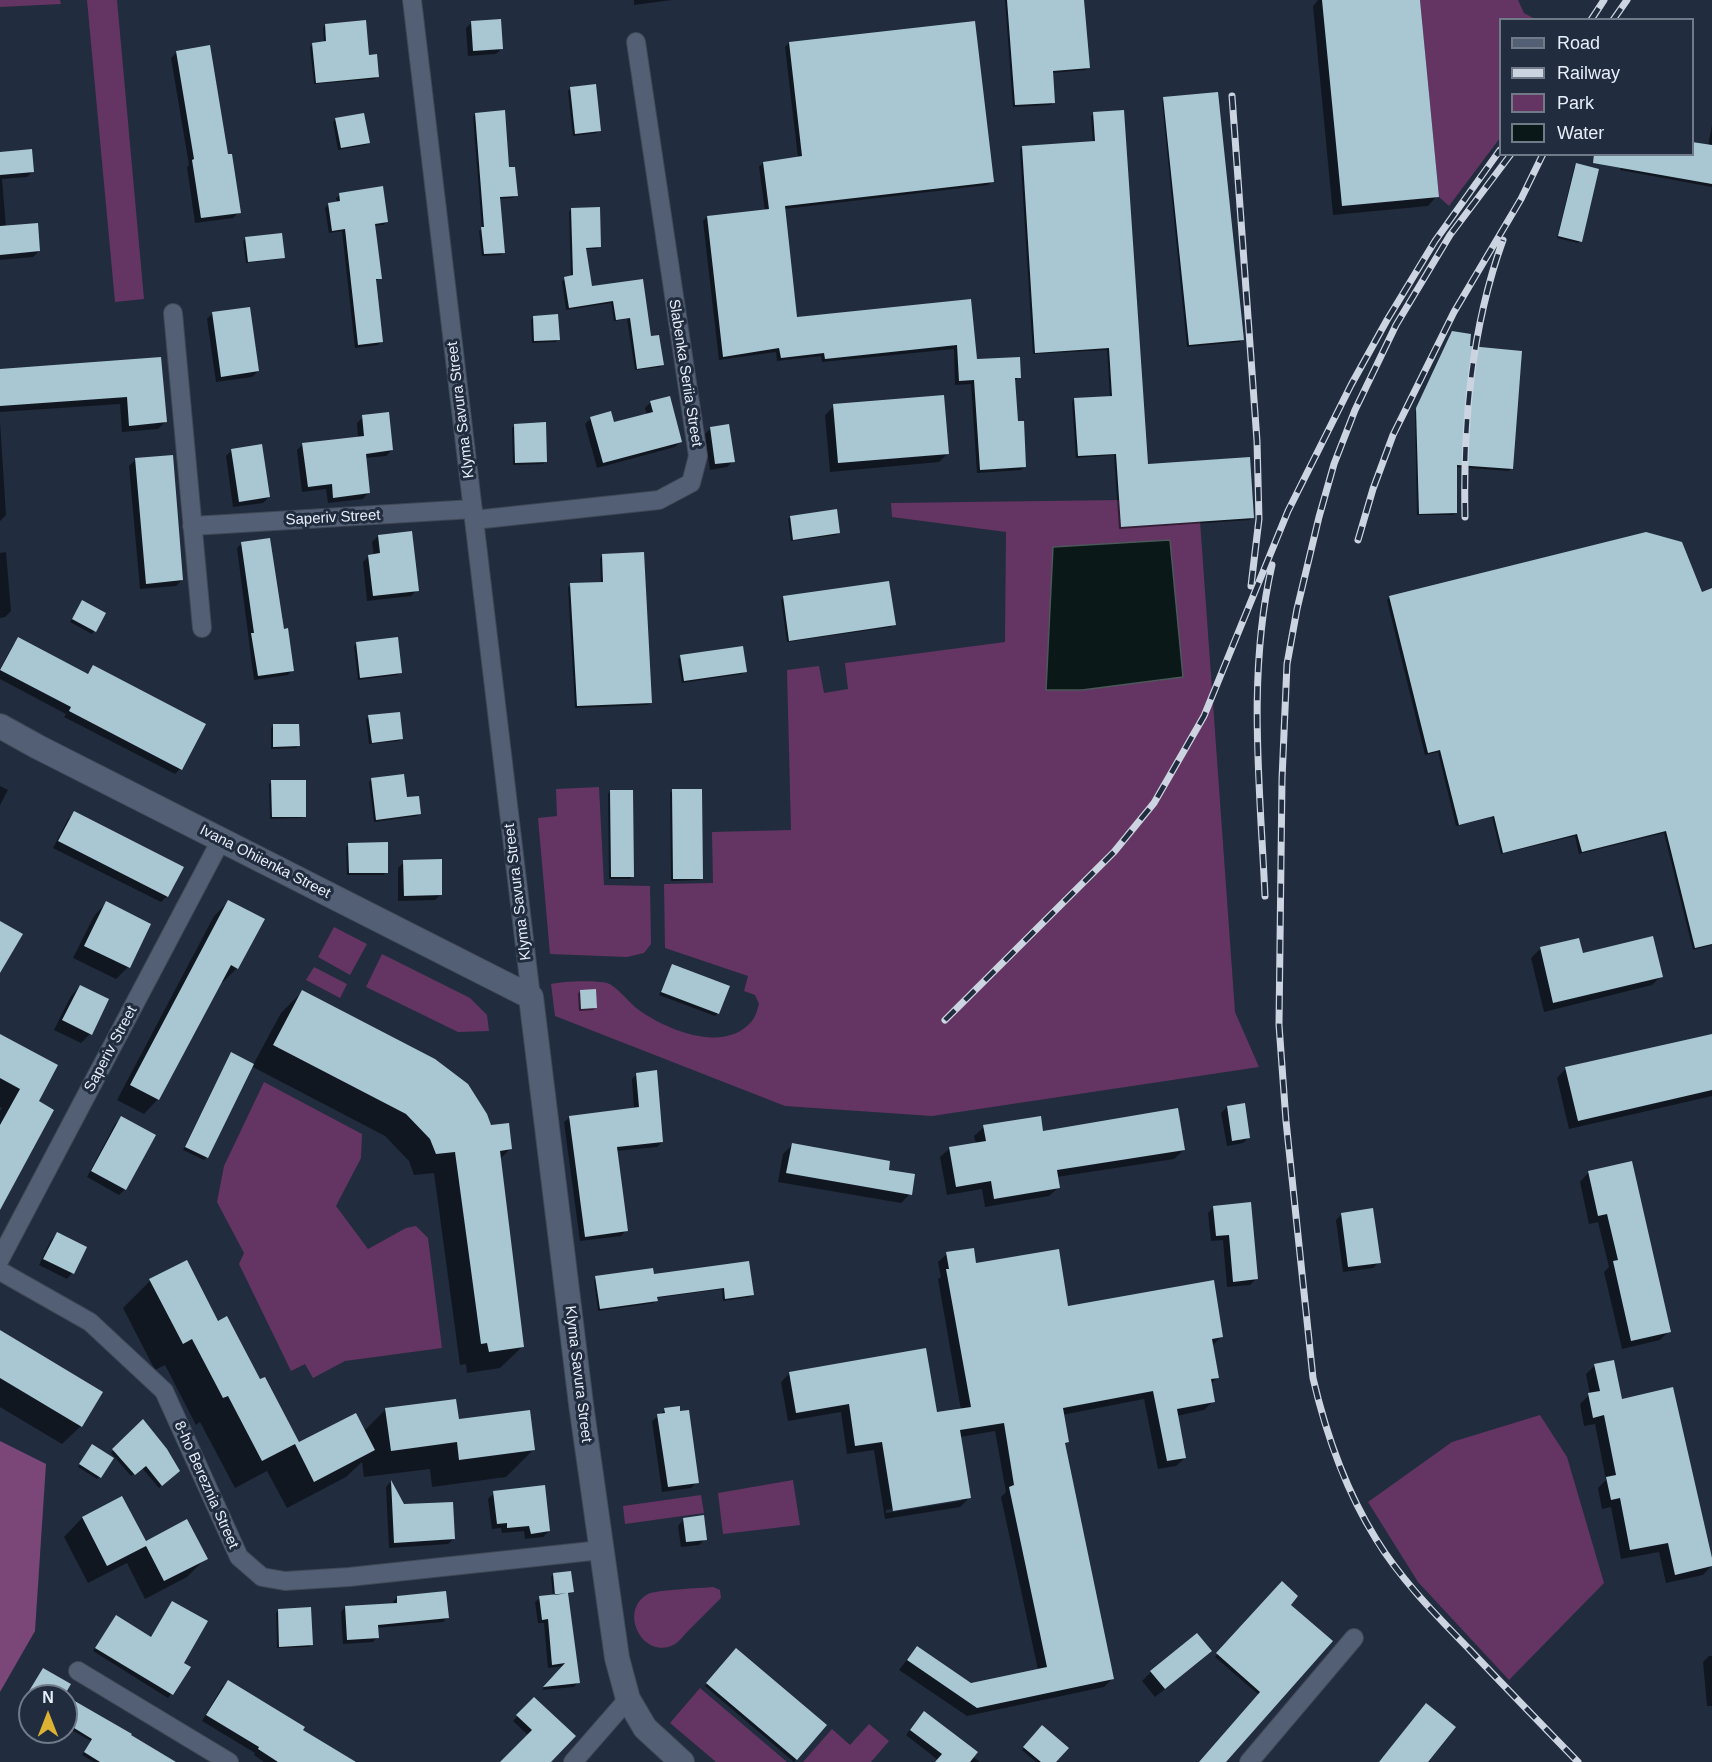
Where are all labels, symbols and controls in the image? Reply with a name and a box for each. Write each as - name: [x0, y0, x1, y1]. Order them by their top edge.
- legend: [1499, 18, 1694, 156]
- text: Road: [1557, 33, 1600, 53]
- text: Railway: [1557, 63, 1620, 83]
- text: Park: [1557, 93, 1594, 113]
- text: Water: [1557, 123, 1604, 143]
- street label: Slabenka Seriia Street: [664, 298, 706, 448]
- street label: Klyma Savura Street: [444, 341, 478, 479]
- street label: Saperiv Street: [285, 507, 381, 529]
- street label: Ivana Ohiienka Street: [197, 821, 333, 903]
- street label: Klyma Savura Street: [501, 823, 535, 961]
- street label: Saperiv Street: [81, 1003, 141, 1095]
- street label: Klyma Savura Street: [561, 1305, 595, 1443]
- street label: 8-ho Bereznia Street: [170, 1418, 242, 1552]
- north arrow: [18, 1684, 78, 1744]
- text: N: [42, 1689, 54, 1706]

